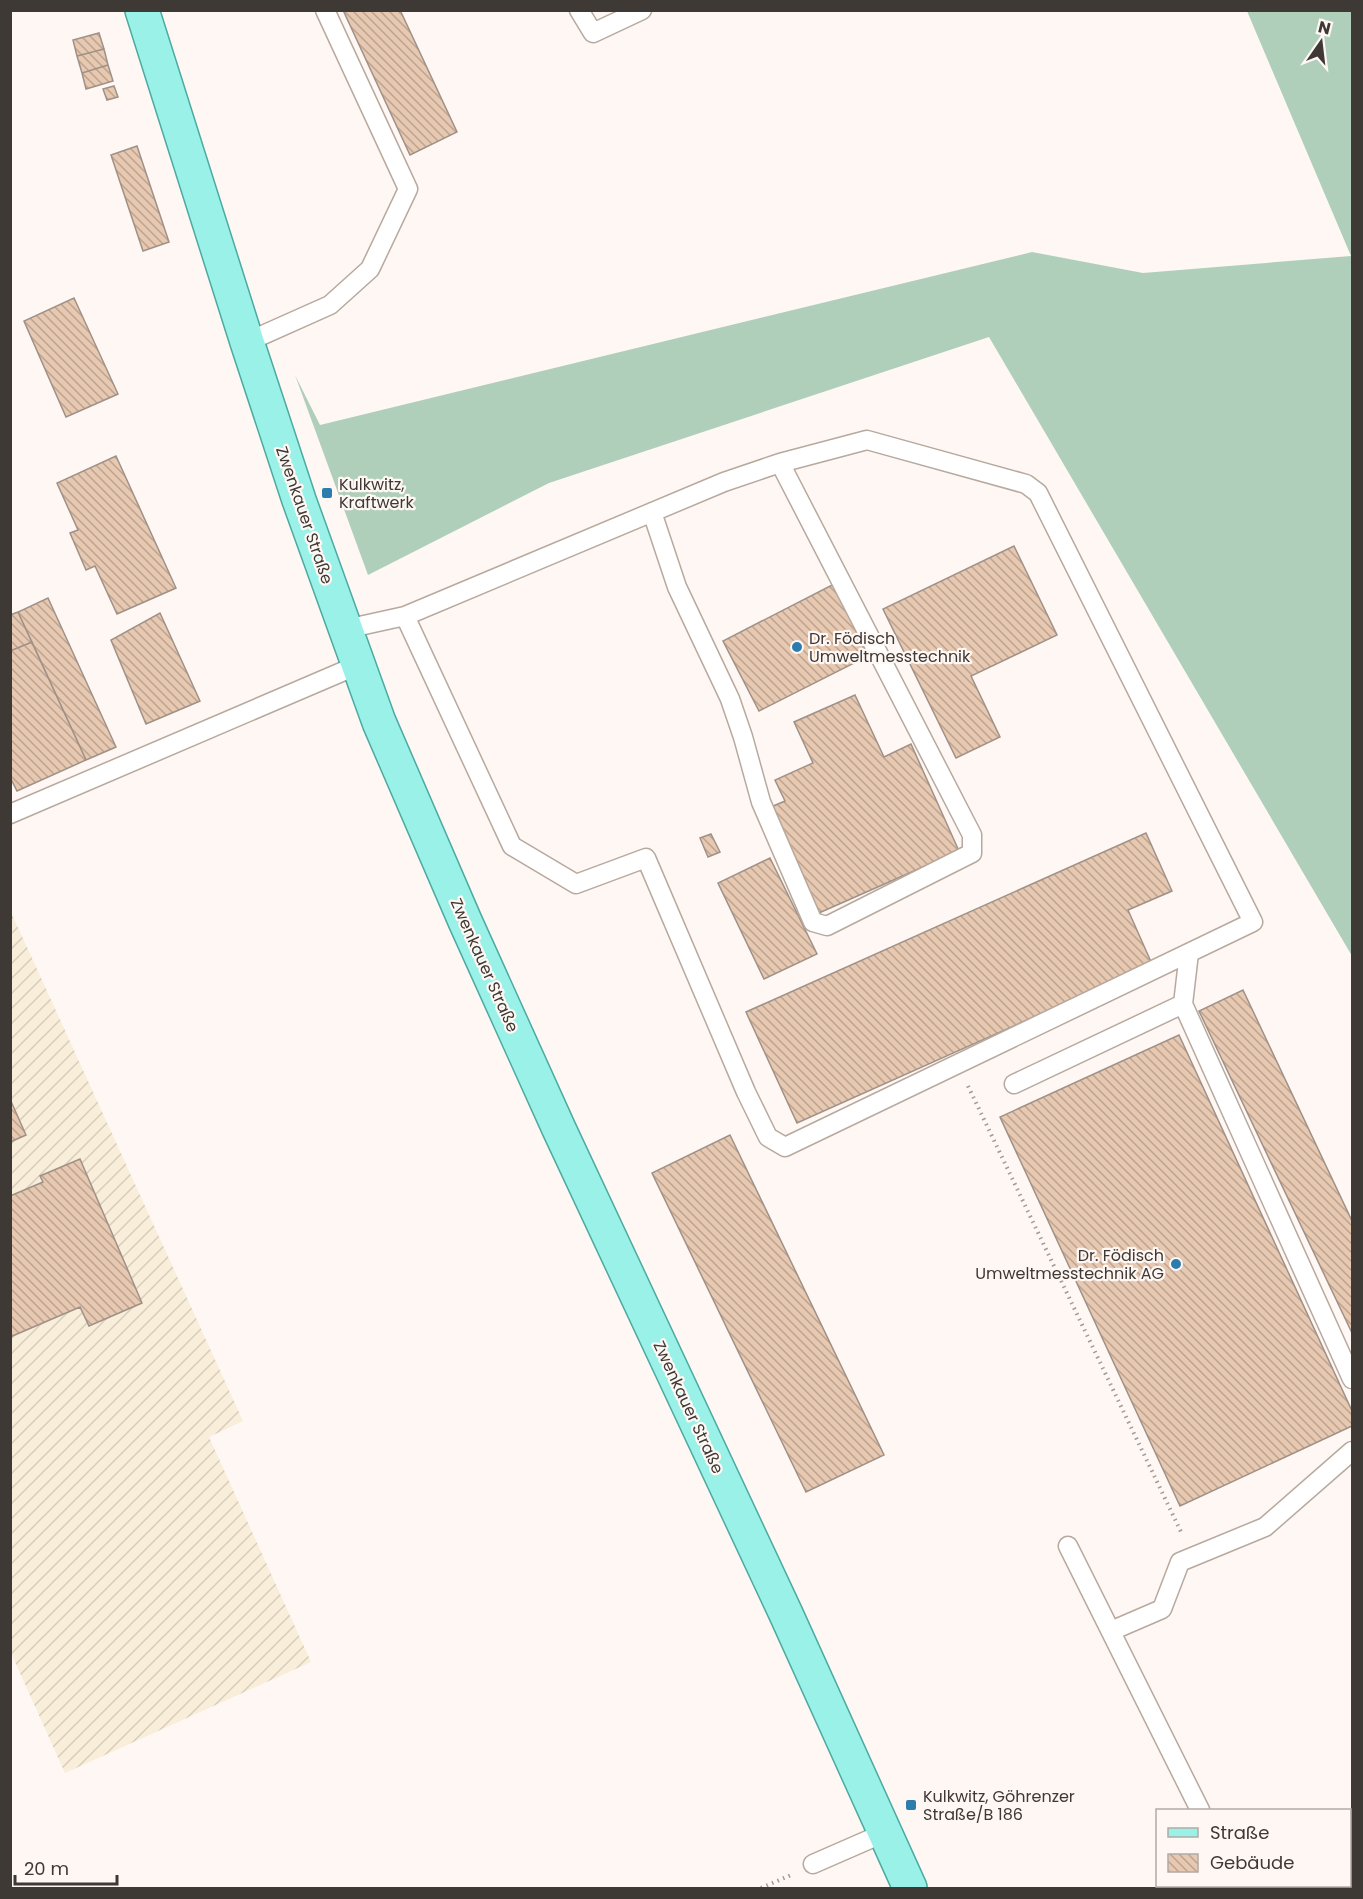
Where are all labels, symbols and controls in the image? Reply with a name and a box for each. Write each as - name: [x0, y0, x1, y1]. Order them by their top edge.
- north arrow: [1291, 12, 1351, 72]
- text: N: [1316, 15, 1333, 41]
- street label: Zwenkauer Straße: [270, 443, 339, 587]
- place label: Kulkwitz, Kraftwerk: [339, 473, 414, 514]
- marker: Kulkwitz, Kraftwerk: [320, 486, 334, 500]
- place label: Dr. Födisch Umweltmesstechnik: [809, 627, 971, 668]
- marker: Dr. Födisch Umweltmesstechnik: [790, 640, 804, 654]
- street label: Zwenkauer Straße: [445, 895, 524, 1036]
- place label: Dr. Födisch Umweltmesstechnik AG: [975, 1244, 1164, 1285]
- marker: Dr. Födisch Umweltmesstechnik AG: [1169, 1257, 1183, 1271]
- street label: Zwenkauer Straße: [648, 1337, 729, 1477]
- place label: Kulkwitz, Göhrenzer Straße/B 186: [923, 1785, 1075, 1826]
- marker: Kulkwitz, Göhrenzer Straße/B 186: [904, 1798, 918, 1812]
- legend: [1156, 1809, 1351, 1887]
- text: Straße: [1210, 1820, 1269, 1845]
- scale bar: [15, 1848, 117, 1886]
- text: Gebäude: [1210, 1850, 1294, 1875]
- text: 20 m: [24, 1856, 69, 1881]

